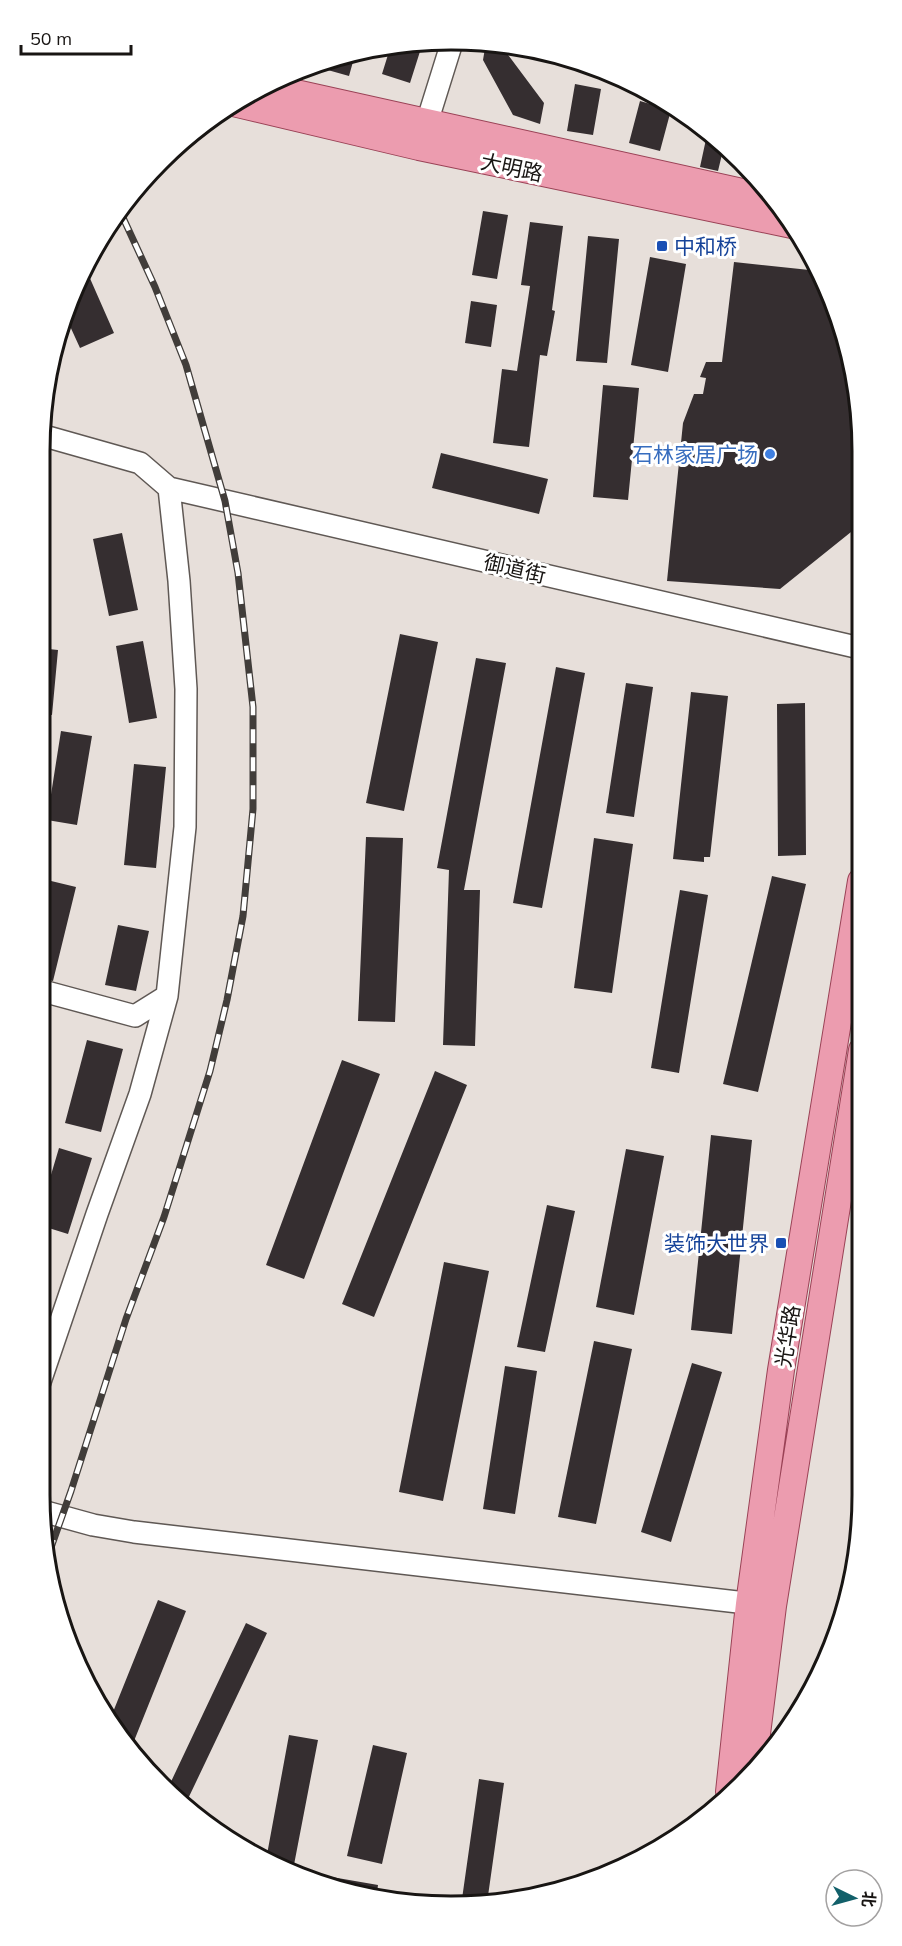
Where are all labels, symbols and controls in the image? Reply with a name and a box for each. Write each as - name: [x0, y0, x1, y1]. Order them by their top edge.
- scale bar: [21, 18, 130, 56]
- text: 50 m: [30, 27, 72, 50]
- street label: 大明路: [478, 148, 546, 186]
- place label: 中和桥: [674, 233, 737, 259]
- marker: 中和桥: [655, 239, 669, 253]
- place label: 石林家居广场: [632, 441, 758, 467]
- marker: 石林家居广场: [763, 447, 777, 461]
- street label: 御道街: [481, 548, 549, 588]
- place label: 装饰大世界: [664, 1230, 769, 1256]
- marker: 装饰大世界: [774, 1236, 788, 1250]
- street label: 光华路: [769, 1303, 805, 1369]
- north arrow: [824, 1868, 884, 1928]
- text: 北: [858, 1890, 880, 1908]

